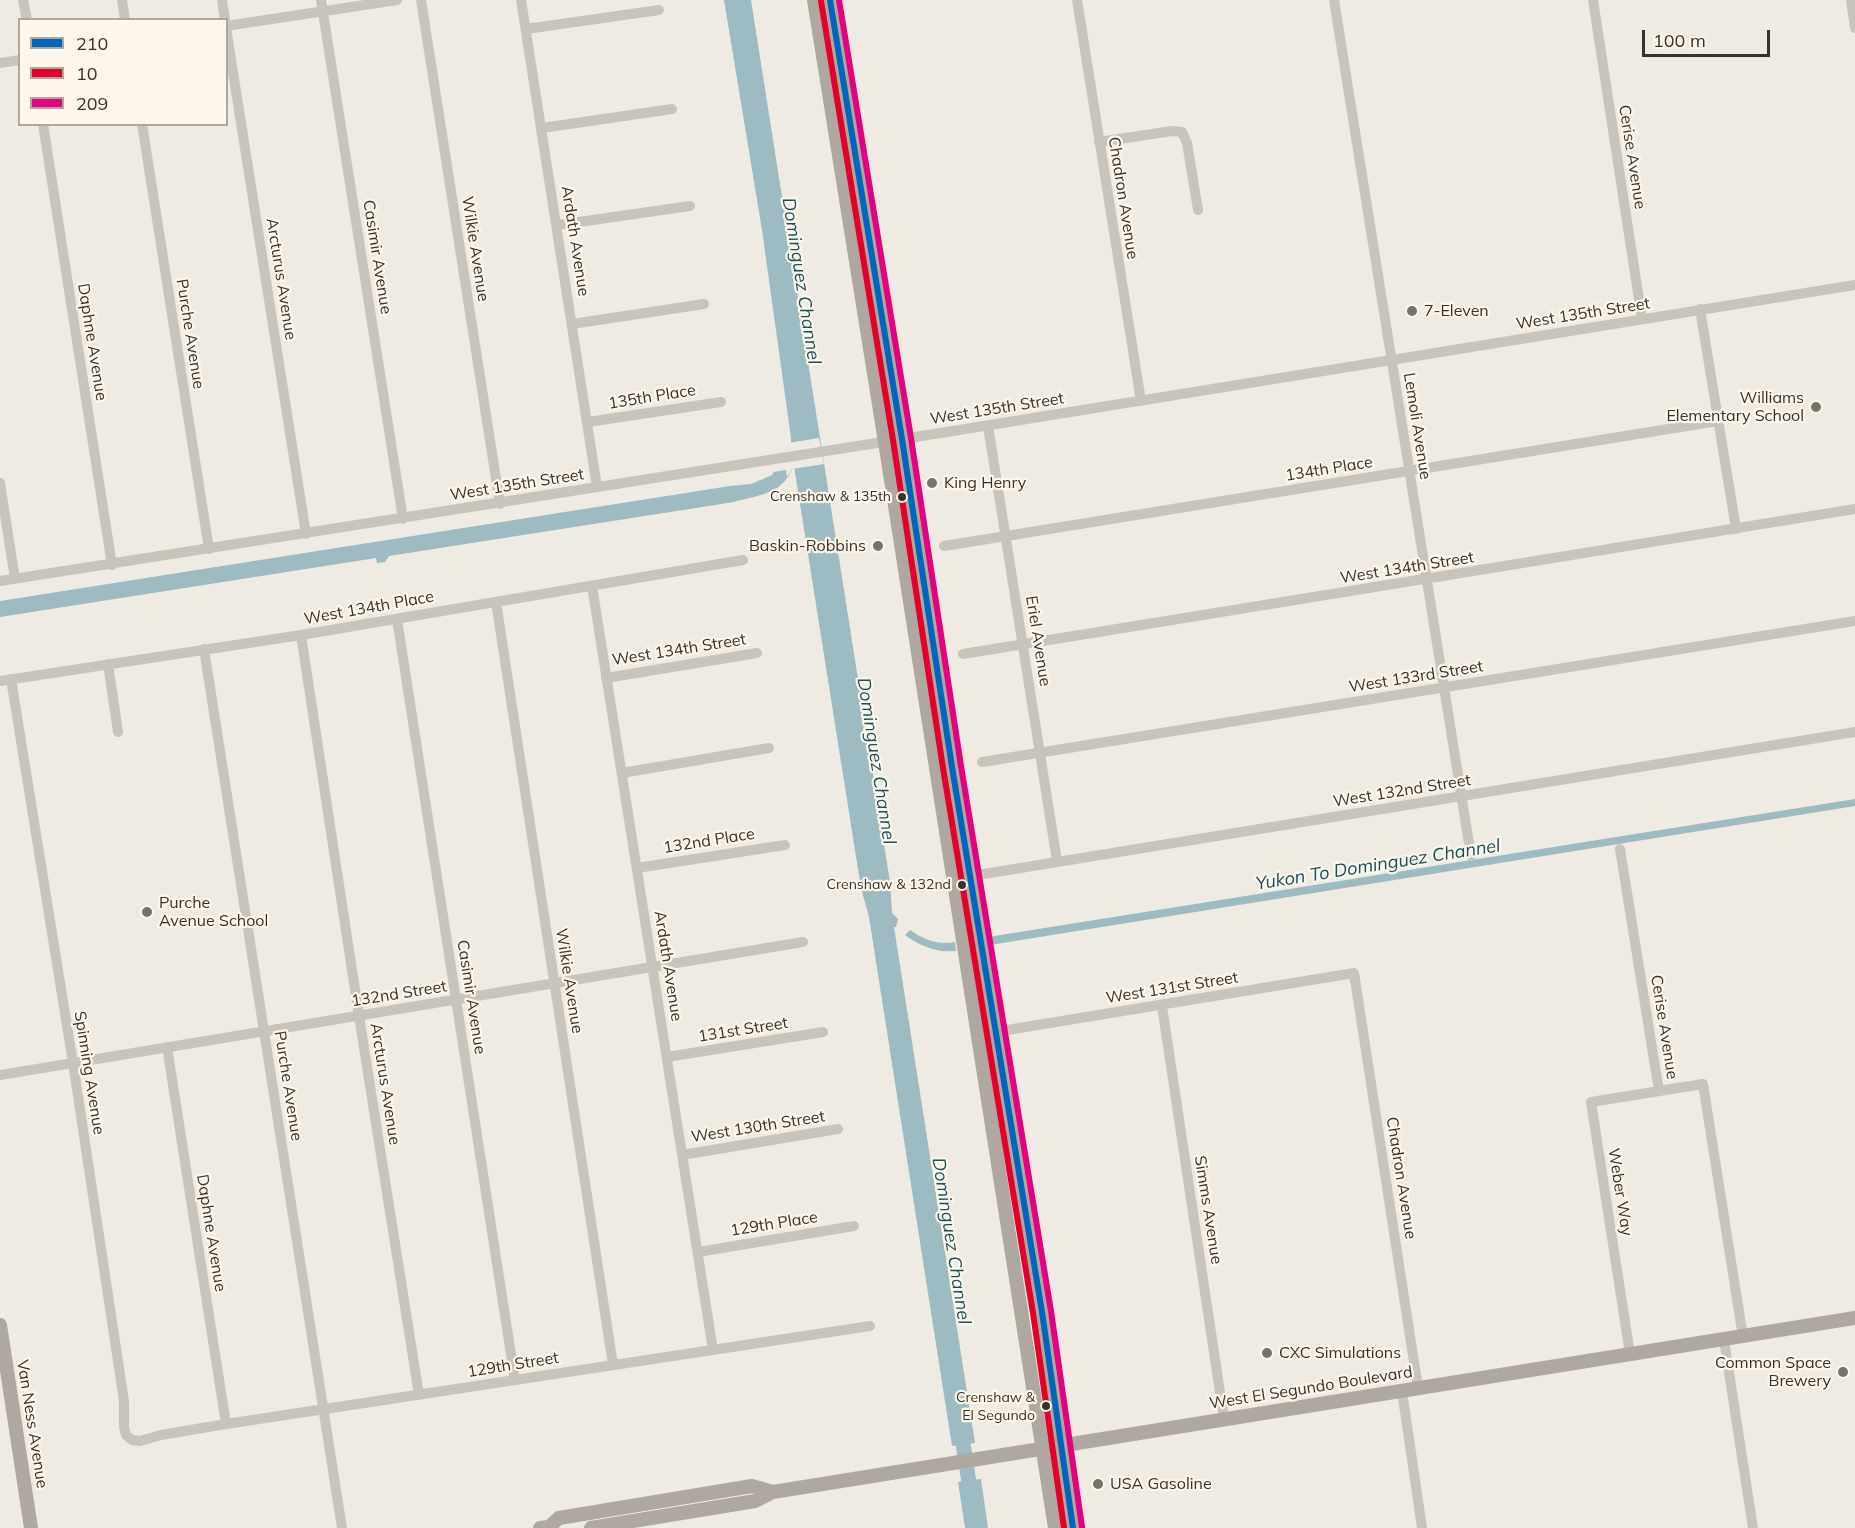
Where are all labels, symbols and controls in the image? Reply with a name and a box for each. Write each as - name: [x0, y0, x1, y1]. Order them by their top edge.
- legend: [18, 18, 228, 126]
- scale bar: [1645, 18, 1772, 56]
- text: 100 m: [1653, 29, 1706, 52]
- text: 210: [76, 32, 108, 55]
- text: 10: [76, 62, 98, 85]
- text: 209: [76, 92, 108, 115]
- street label: Cerise Avenue: [1614, 104, 1650, 210]
- street label: Chadron Avenue: [1104, 135, 1142, 261]
- street label: Ardath Avenue: [557, 184, 593, 298]
- street label: Wilkie Avenue: [457, 195, 493, 303]
- water label: Dominguez Channel: [777, 196, 825, 366]
- street label: Casimir Avenue: [358, 198, 396, 316]
- street label: Arcturus Avenue: [262, 217, 300, 341]
- street label: Purche Avenue: [172, 278, 208, 390]
- street label: Daphne Avenue: [73, 282, 111, 402]
- street label: West 135th Street: [1515, 294, 1651, 334]
- place label: 7-Eleven: [1424, 301, 1489, 321]
- marker: 7-Eleven: [1405, 304, 1419, 318]
- street label: Lemoli Avenue: [1399, 371, 1435, 481]
- street label: 135th Place: [607, 381, 697, 413]
- place label: Williams Elementary School: [1666, 388, 1804, 426]
- street label: West 135th Street: [929, 389, 1065, 429]
- marker: Williams Elementary School: [1809, 400, 1823, 414]
- street label: 134th Place: [1284, 453, 1374, 485]
- street label: West 135th Street: [449, 465, 585, 505]
- place label: King Henry: [944, 473, 1026, 493]
- marker: King Henry: [925, 476, 939, 490]
- place label: Crenshaw & 135th: [770, 489, 891, 505]
- marker: Crenshaw & 135th: [896, 491, 908, 503]
- place label: Baskin-Robbins: [749, 536, 866, 556]
- marker: Baskin-Robbins: [871, 539, 885, 553]
- street label: West 134th Street: [1339, 548, 1475, 588]
- street label: West 134th Place: [303, 587, 435, 629]
- street label: Eriel Avenue: [1021, 594, 1055, 688]
- street label: West 134th Street: [611, 630, 747, 670]
- street label: West 133rd Street: [1347, 657, 1485, 697]
- water label: Dominguez Channel: [852, 676, 900, 846]
- street label: West 132nd Street: [1332, 771, 1472, 811]
- street label: 132nd Place: [662, 824, 756, 858]
- water label: Yukon To Dominguez Channel: [1254, 835, 1502, 895]
- place label: Crenshaw & 132nd: [826, 877, 951, 893]
- marker: Crenshaw & 132nd: [956, 879, 968, 891]
- place label: Purche Avenue School: [159, 893, 268, 931]
- marker: Purche Avenue School: [140, 905, 154, 919]
- street label: Ardath Avenue: [650, 909, 686, 1023]
- street label: Wilkie Avenue: [551, 927, 587, 1035]
- street label: Casimir Avenue: [452, 938, 490, 1056]
- street label: West 131st Street: [1104, 968, 1240, 1008]
- street label: Cerise Avenue: [1646, 974, 1682, 1080]
- street label: 132nd Street: [350, 977, 448, 1011]
- street label: Spinning Avenue: [70, 1010, 108, 1136]
- street label: 131st Street: [697, 1013, 789, 1047]
- street label: Arcturus Avenue: [366, 1022, 404, 1146]
- street label: Purche Avenue: [270, 1030, 306, 1142]
- street label: West 130th Street: [690, 1107, 826, 1147]
- street label: Chadron Avenue: [1382, 1115, 1420, 1241]
- street label: Weber Way: [1604, 1147, 1636, 1237]
- street label: Simms Avenue: [1190, 1154, 1226, 1266]
- water label: Dominguez Channel: [927, 1156, 975, 1326]
- street label: Daphne Avenue: [192, 1173, 230, 1293]
- street label: 129th Place: [729, 1208, 819, 1240]
- place label: CXC Simulations: [1279, 1343, 1401, 1363]
- marker: CXC Simulations: [1260, 1346, 1274, 1360]
- street label: 129th Street: [466, 1348, 560, 1382]
- place label: Common Space Brewery: [1715, 1353, 1831, 1391]
- street label: Van Ness Avenue: [12, 1358, 52, 1490]
- street label: West El Segundo Boulevard: [1208, 1362, 1414, 1414]
- marker: Common Space Brewery: [1836, 1365, 1850, 1379]
- place label: Crenshaw & El Segundo: [956, 1390, 1035, 1422]
- marker: Crenshaw & El Segundo: [1040, 1400, 1052, 1412]
- place label: USA Gasoline: [1110, 1474, 1212, 1494]
- marker: USA Gasoline: [1091, 1477, 1105, 1491]

